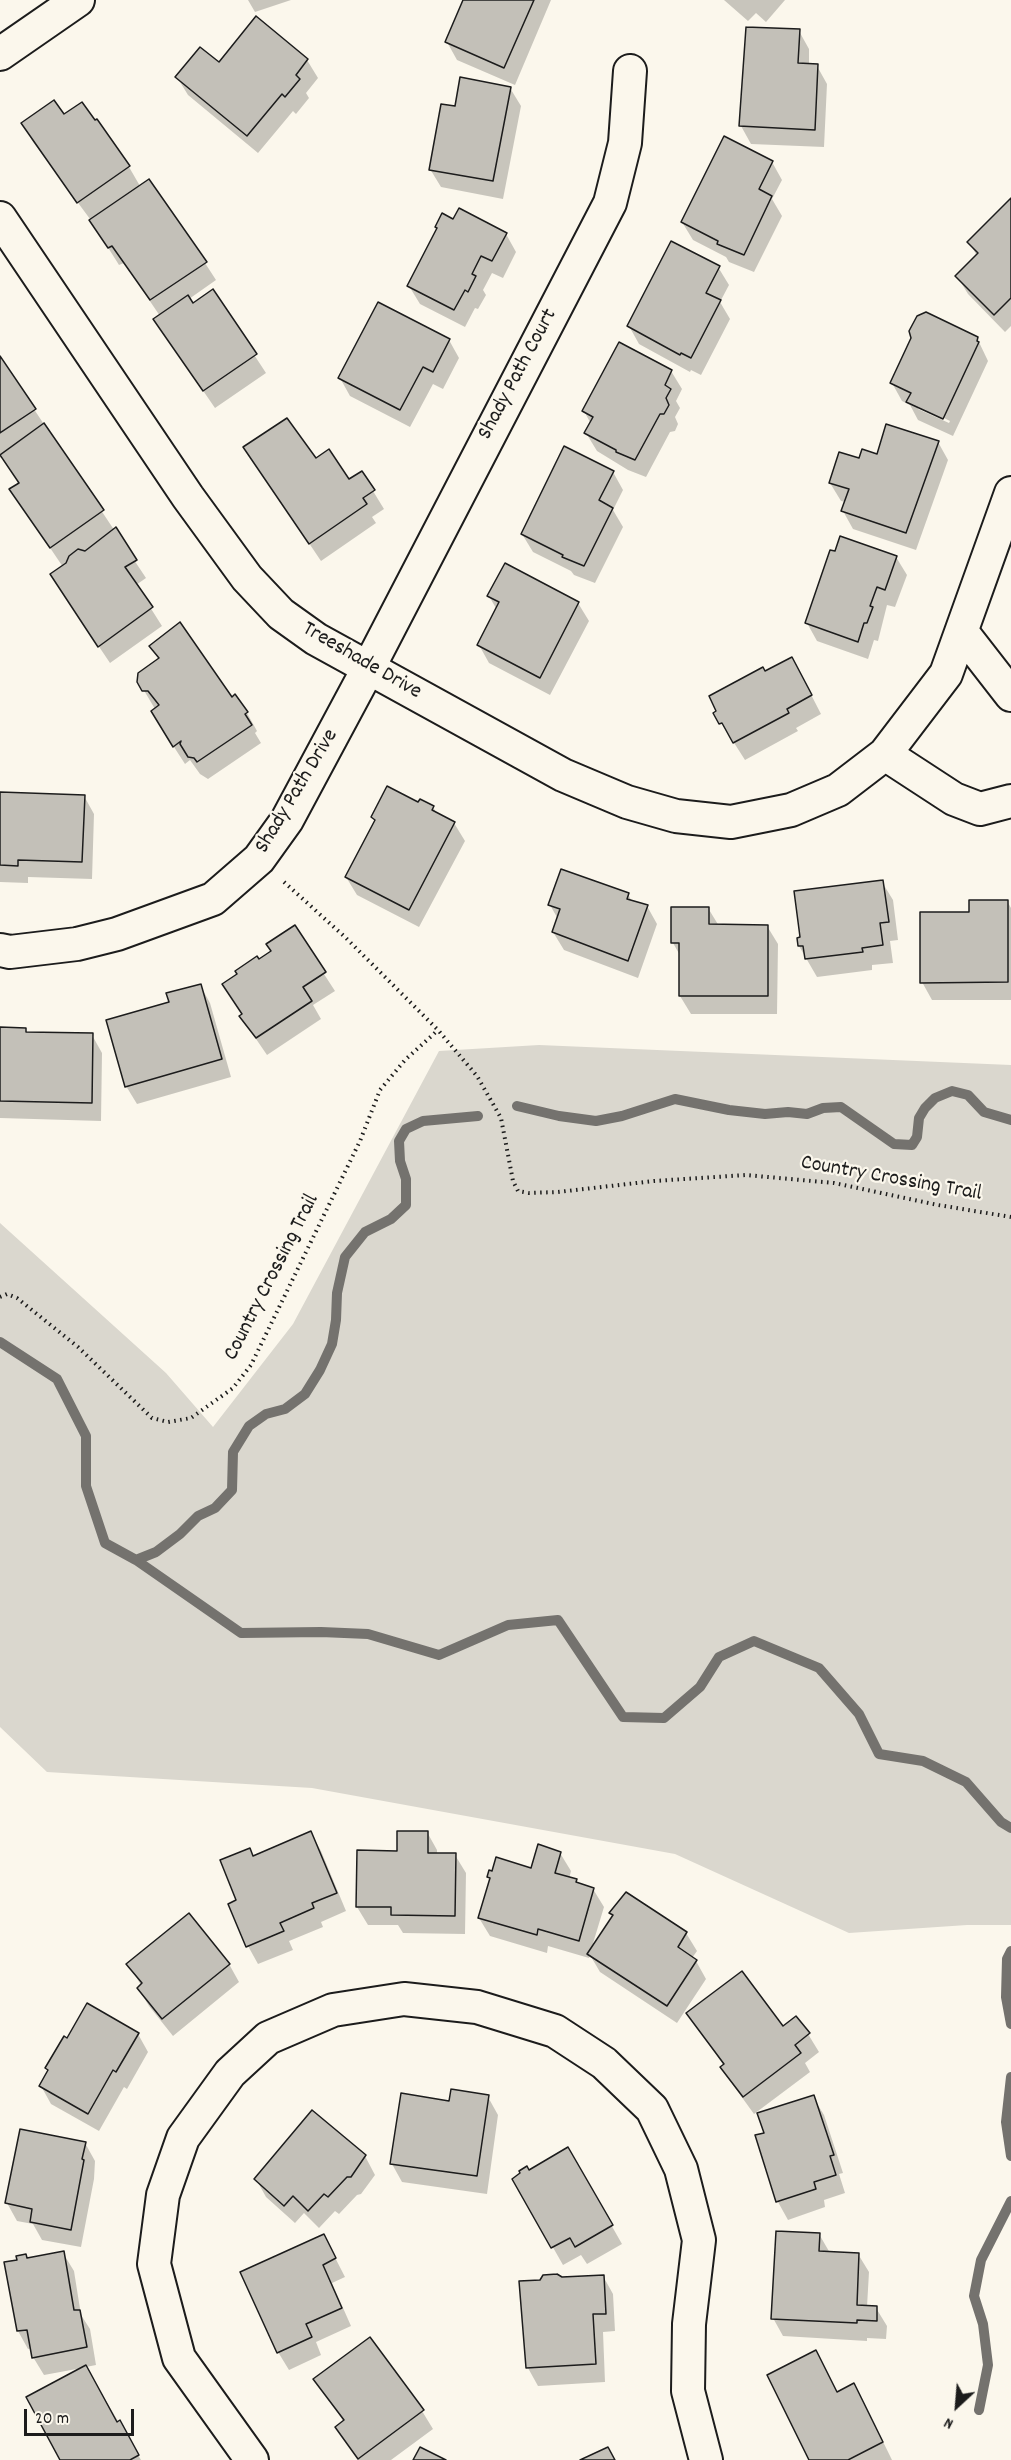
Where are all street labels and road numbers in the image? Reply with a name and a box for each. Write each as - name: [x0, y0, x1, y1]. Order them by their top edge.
- street label: Shady Path Court: [473, 305, 565, 445]
- street label: Treeshade Drive: [297, 617, 425, 707]
- street label: Shady Path Drive: [251, 725, 345, 859]
- street label: Country Crossing Trail: [798, 1151, 984, 1209]
- street label: Country Crossing Trail: [220, 1190, 326, 1366]

